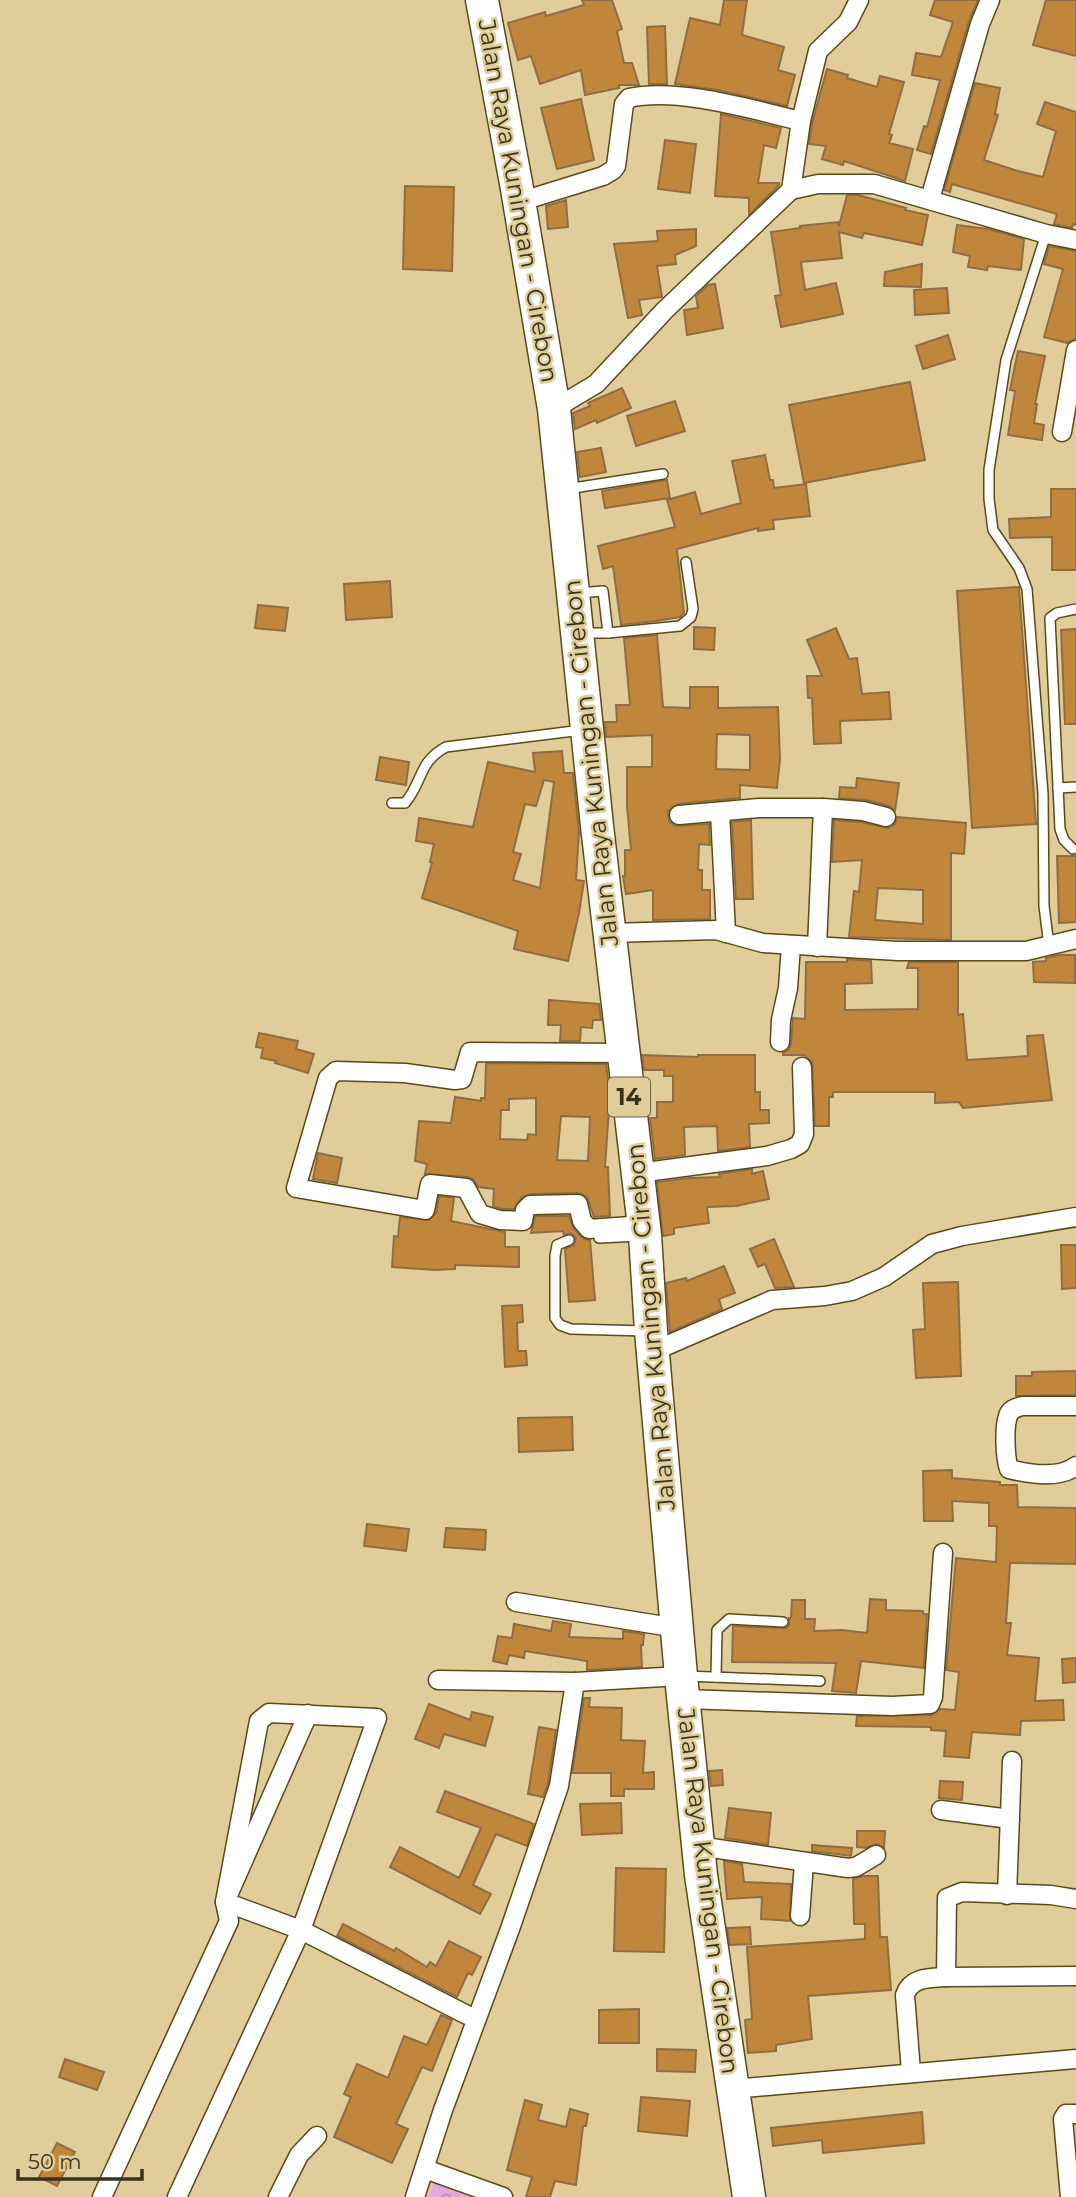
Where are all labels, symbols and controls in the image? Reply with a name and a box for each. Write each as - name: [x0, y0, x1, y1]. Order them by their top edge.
- street label: Jalan Raya Kuningan - Cirebon: [472, 16, 565, 385]
- street label: Jalan Raya Kuningan - Cirebon: [557, 578, 624, 949]
- road number: 14: [608, 1078, 650, 1116]
- street label: Jalan Raya Kuningan - Cirebon: [620, 1142, 681, 1513]
- street label: Jalan Raya Kuningan - Cirebon: [672, 1705, 745, 2075]
- scale bar: [18, 2138, 142, 2182]
- text: 50 m: [28, 2149, 82, 2174]

